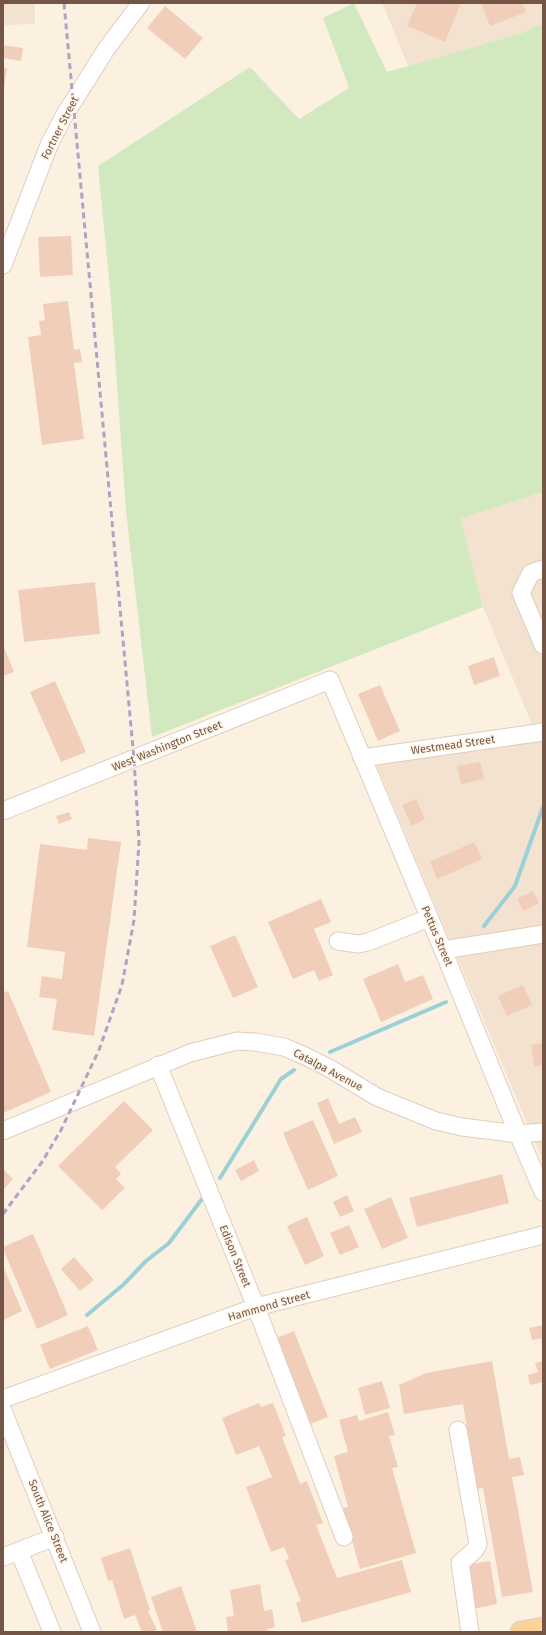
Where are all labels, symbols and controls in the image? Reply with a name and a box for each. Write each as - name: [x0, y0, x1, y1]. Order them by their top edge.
- street label: Fortner Street: [39, 94, 81, 162]
- street label: West Washington Street: [110, 718, 224, 774]
- street label: Westmead Street: [410, 733, 496, 757]
- street label: Pettus Street: [418, 904, 456, 968]
- street label: Catalpa Avenue: [291, 1046, 365, 1094]
- street label: Edison Street: [217, 1223, 253, 1289]
- street label: Hammond Street: [227, 1288, 311, 1324]
- street label: South Alice Street: [25, 1478, 71, 1565]

